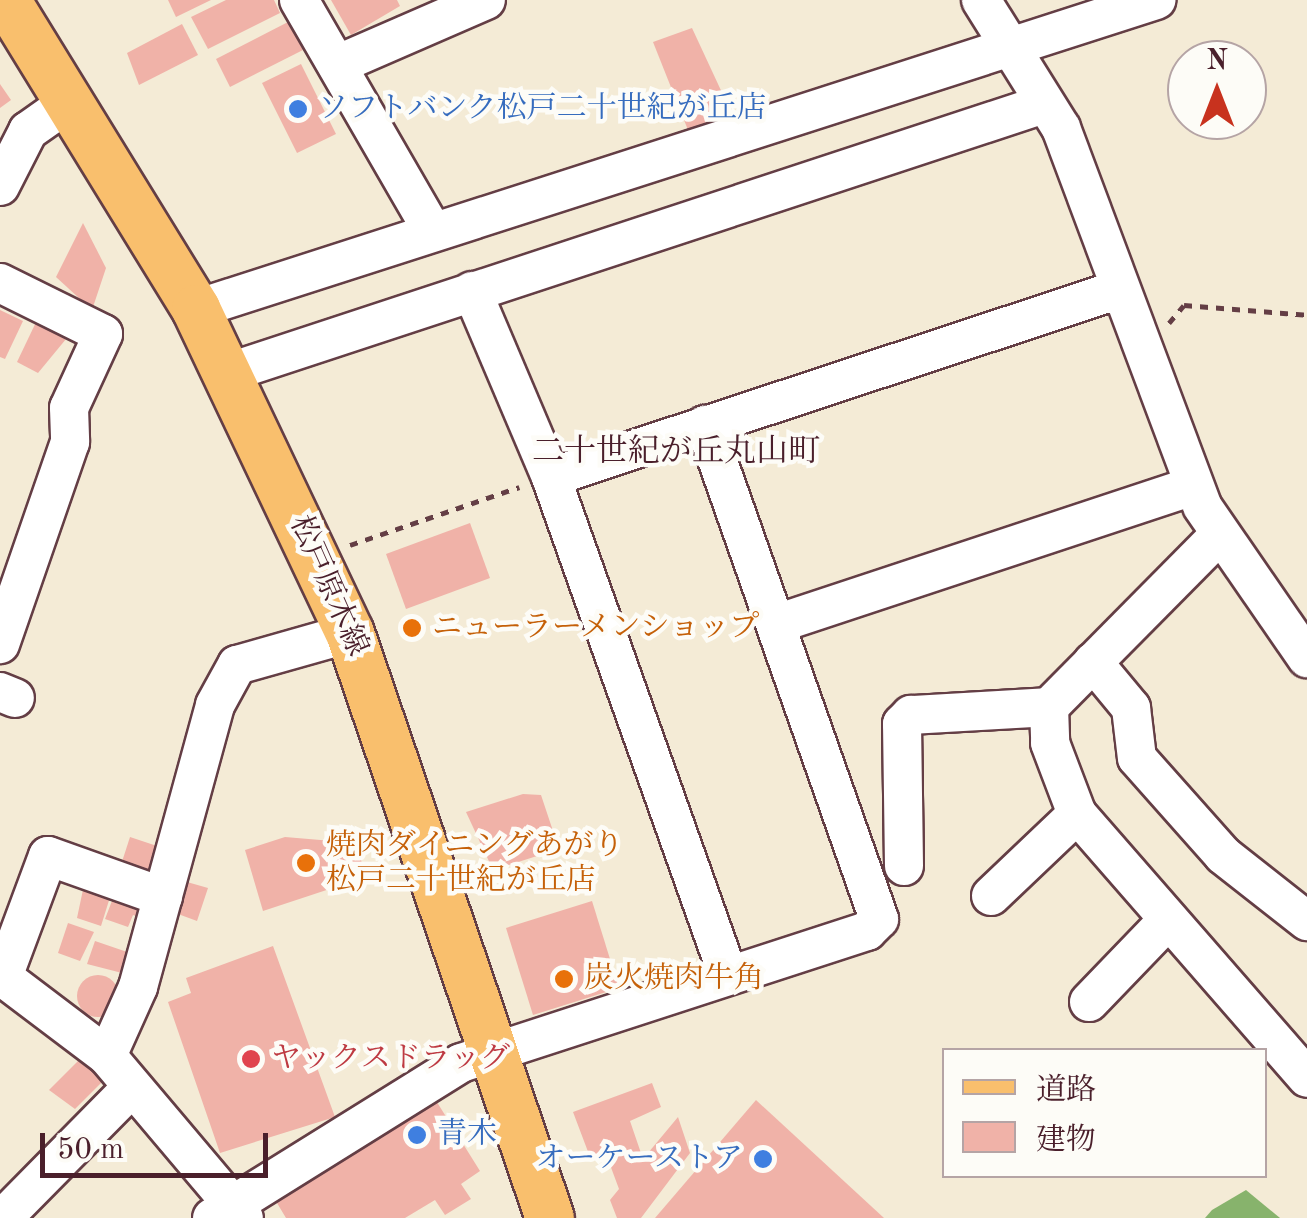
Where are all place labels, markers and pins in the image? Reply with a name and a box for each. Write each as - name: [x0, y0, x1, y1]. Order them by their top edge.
- place label: ソフトバンク松戸二十世紀が丘店: [318, 91, 768, 127]
- marker: ソフトバンク松戸二十世紀が丘店: [287, 98, 309, 120]
- place label: ニューラーメンショップ: [432, 610, 762, 646]
- marker: ニューラーメンショップ: [401, 617, 423, 639]
- place label: 焼肉ダイニングあがり 松戸二十世紀が丘店: [326, 828, 626, 898]
- marker: 焼肉ダイニングあがり 松戸二十世紀が丘店: [295, 852, 317, 874]
- place label: 炭火焼肉牛角: [584, 961, 764, 997]
- marker: 炭火焼肉牛角: [553, 968, 575, 990]
- place label: ヤックスドラッグ: [271, 1041, 511, 1077]
- marker: ヤックスドラッグ: [240, 1048, 262, 1070]
- place label: 青木: [437, 1117, 497, 1153]
- marker: 青木: [406, 1124, 428, 1146]
- place label: オーケーストア: [533, 1141, 743, 1177]
- marker: オーケーストア: [752, 1148, 774, 1170]

